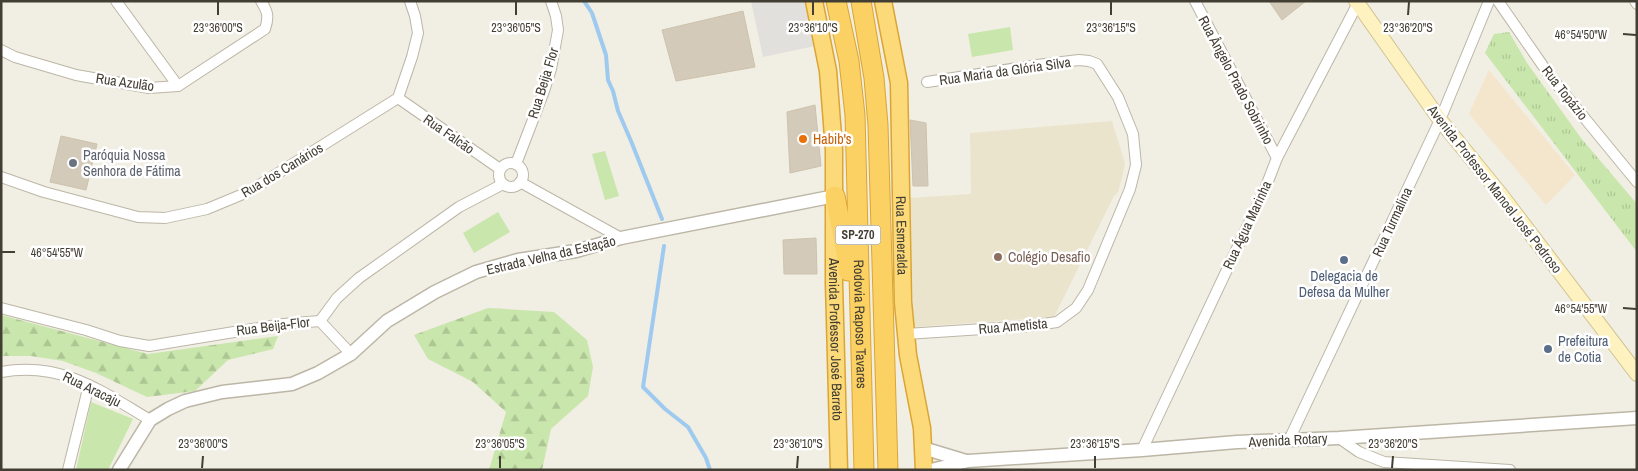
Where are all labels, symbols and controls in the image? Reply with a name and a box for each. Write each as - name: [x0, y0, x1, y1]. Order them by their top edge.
- street label: Rua Ângelo Prado Sobrinho: [1194, 13, 1278, 147]
- text: 23°36'00"S: [193, 20, 243, 36]
- text: 23°36'05"S: [491, 20, 541, 36]
- text: 23°36'10"S: [788, 20, 838, 36]
- text: 23°36'15"S: [1086, 20, 1136, 36]
- text: 23°36'20"S: [1383, 20, 1433, 36]
- text: 46°54'50"W: [1555, 27, 1608, 43]
- street label: Rua Beija Flor: [524, 45, 562, 121]
- street label: Rua Maria da Glória Silva: [938, 53, 1073, 89]
- street label: Rua Topázio: [1538, 62, 1592, 124]
- street label: Rua Azulão: [95, 69, 155, 95]
- street label: Avenida Professor Manoel José Pedroso: [1423, 101, 1566, 277]
- street label: Rua Falcão: [420, 110, 478, 158]
- place label: Habib's: [813, 130, 852, 148]
- marker: Habib's: [797, 133, 809, 145]
- street label: Rua dos Canários: [238, 138, 327, 202]
- place label: Paróquia Nossa Senhora de Fátima: [83, 146, 181, 180]
- marker: Paróquia Nossa Senhora de Fátima: [67, 157, 79, 169]
- street label: Rua Água Marinha: [1219, 177, 1276, 272]
- street label: Rua Turmalina: [1368, 184, 1416, 260]
- street label: Rua Esmeralda: [892, 196, 912, 276]
- road number: SP-270: [836, 226, 880, 244]
- street label: Estrada Velha da Estação: [485, 231, 617, 279]
- text: 46°54'55"W: [31, 245, 84, 261]
- place label: Colégio Desafio: [1008, 248, 1090, 266]
- marker: Colégio Desafio: [992, 251, 1004, 263]
- marker: Delegacia de Defesa da Mulher: [1338, 254, 1350, 266]
- street label: Avenida Professor José Barreto: [825, 257, 847, 421]
- street label: Rodovia Raposo Tavares: [850, 259, 871, 389]
- place label: Delegacia de Defesa da Mulher: [1299, 267, 1389, 301]
- text: 46°54'55"W: [1555, 301, 1608, 317]
- street label: Rua Beija-Flor: [235, 313, 311, 339]
- street label: Rua Ametista: [978, 314, 1049, 338]
- place label: Prefeitura de Cotia: [1558, 332, 1609, 366]
- marker: Prefeitura de Cotia: [1542, 343, 1554, 355]
- street label: Rua Aracaju: [60, 367, 124, 411]
- street label: Avenida Rotary: [1247, 429, 1328, 451]
- text: 23°36'00"S: [178, 436, 228, 452]
- text: 23°36'05"S: [475, 436, 525, 452]
- text: 23°36'10"S: [773, 436, 823, 452]
- text: 23°36'15"S: [1070, 436, 1120, 452]
- text: 23°36'20"S: [1368, 436, 1418, 452]

